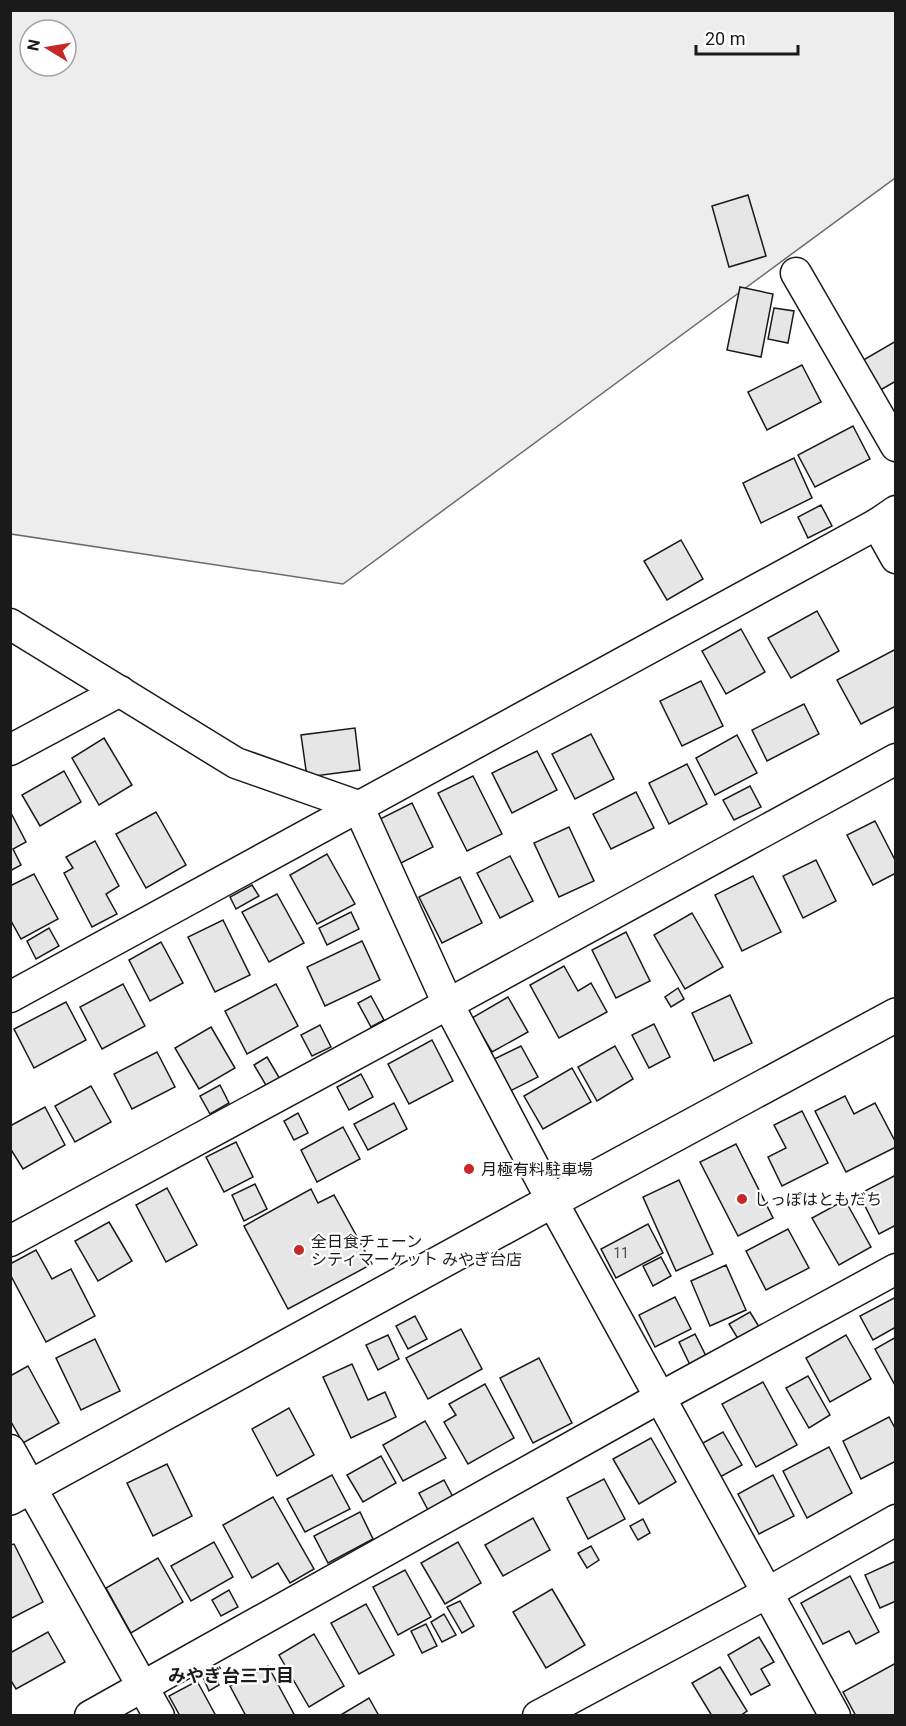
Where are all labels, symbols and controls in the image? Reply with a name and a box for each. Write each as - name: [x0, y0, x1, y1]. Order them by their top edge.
- north arrow: [18, 18, 78, 78]
- scale bar: [696, 18, 798, 56]
- text: 20 m: [705, 28, 745, 49]
- text: N: [23, 38, 44, 53]
- place label: 月極有料駐車場: [481, 1160, 593, 1179]
- marker: 月極有料駐車場: [462, 1162, 476, 1176]
- place label: しっぽはともだち: [754, 1190, 882, 1209]
- marker: しっぽはともだち: [735, 1192, 749, 1206]
- place label: 全日食チェーン シティマーケット みやぎ台店: [311, 1232, 522, 1269]
- marker: 全日食チェーン シティマーケット みやぎ台店: [292, 1243, 306, 1257]
- house number: 11: [613, 1245, 629, 1261]
- district label: みやぎ台三丁目: [168, 1665, 294, 1686]

